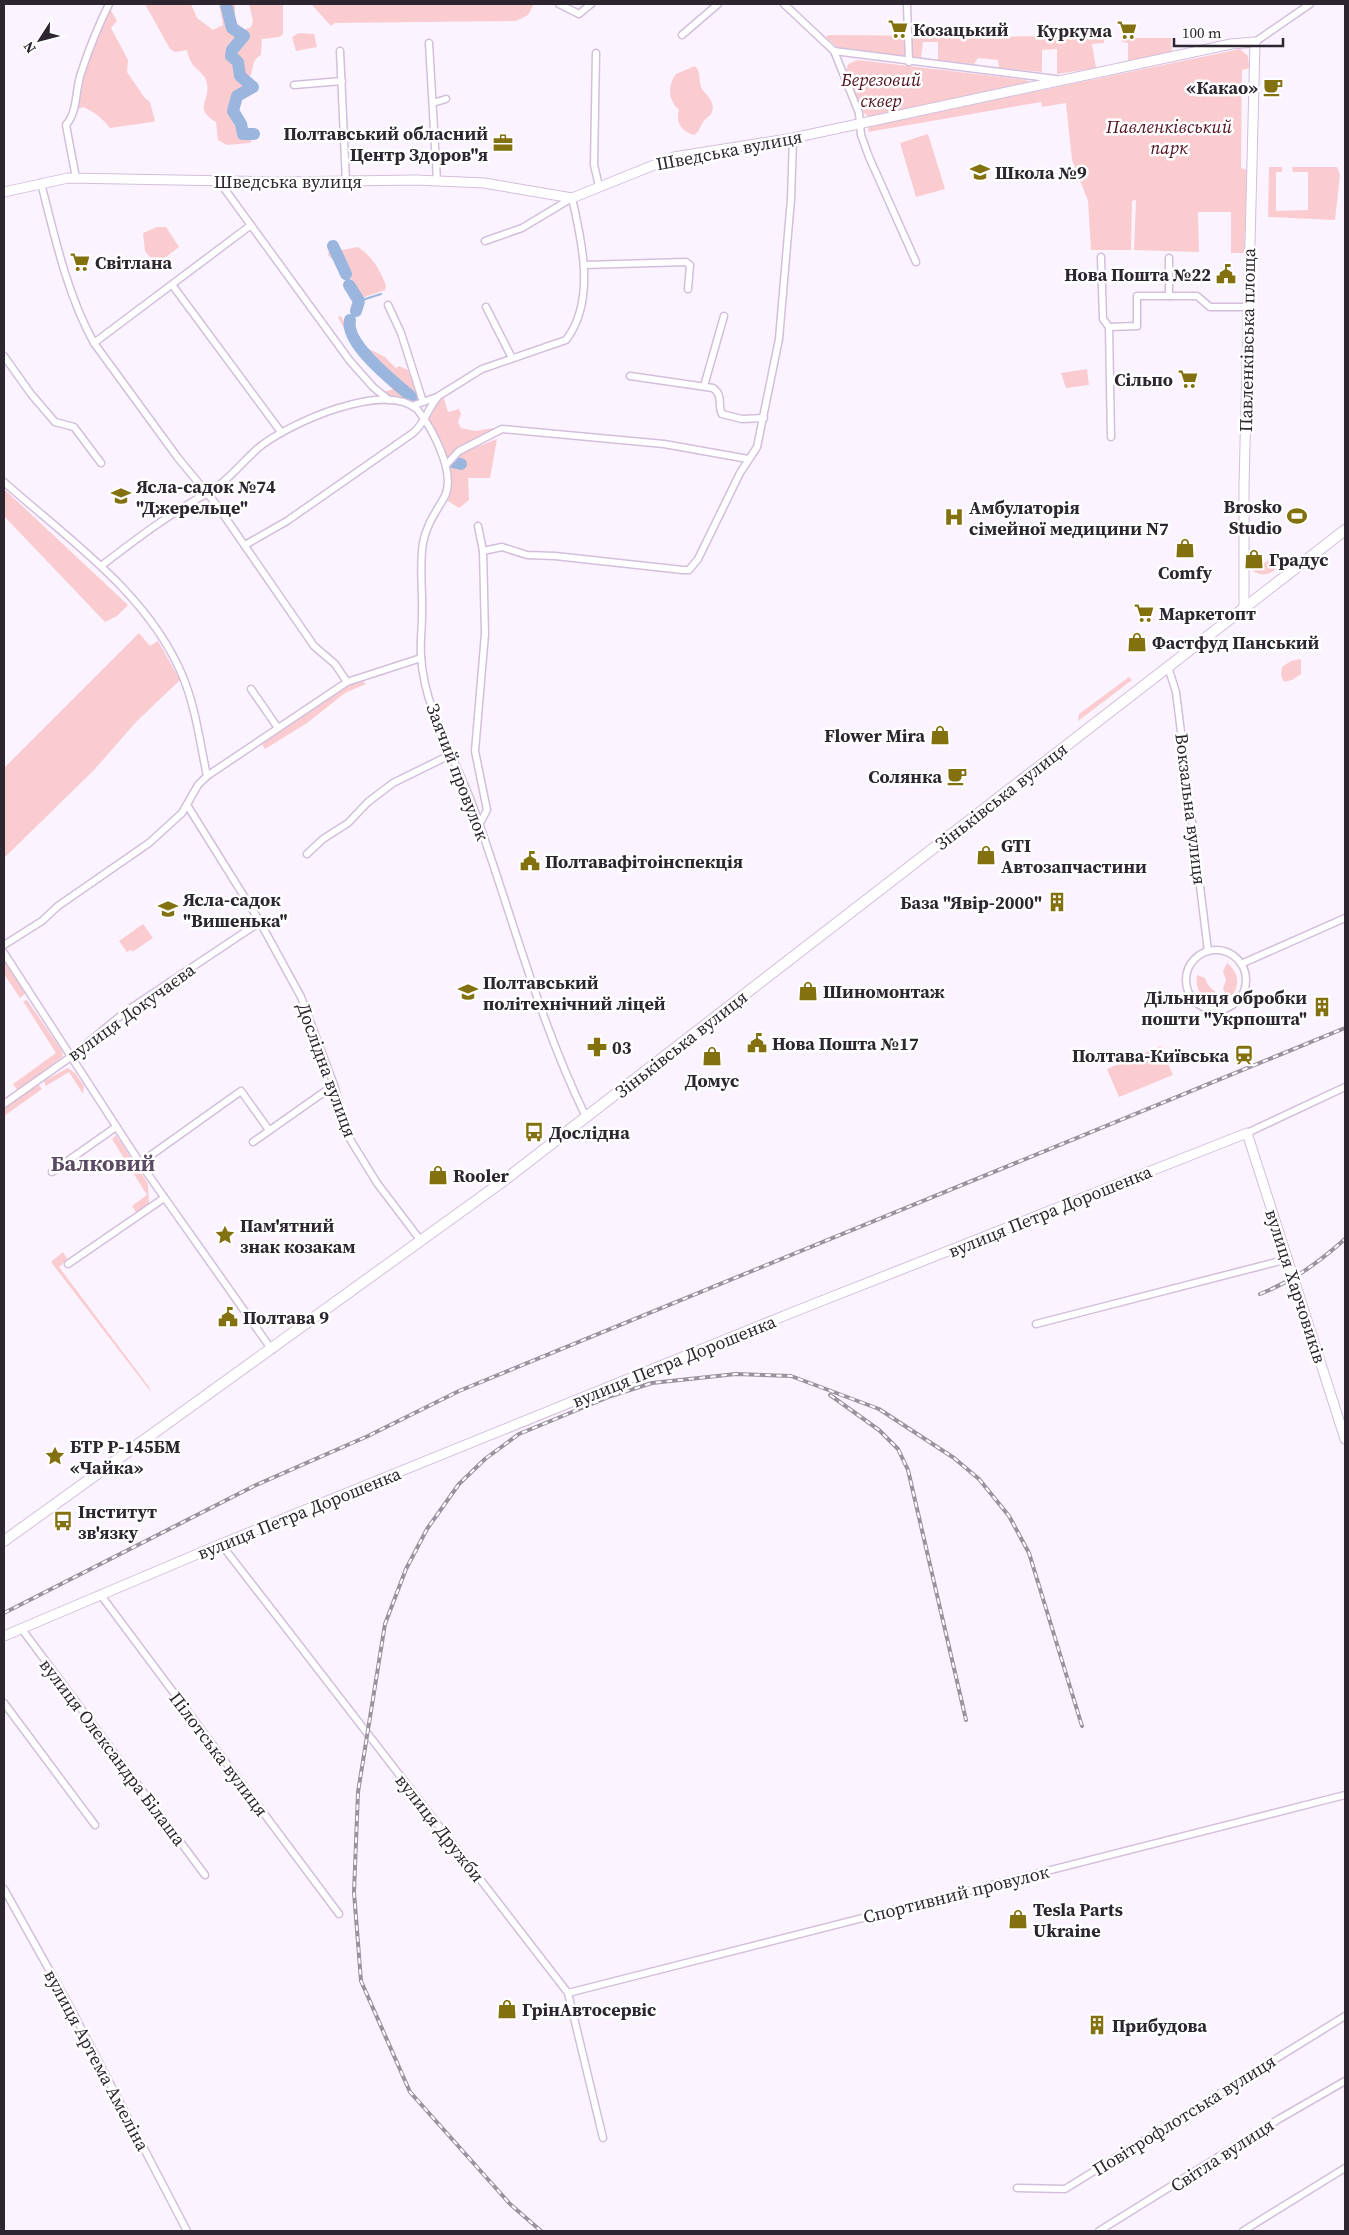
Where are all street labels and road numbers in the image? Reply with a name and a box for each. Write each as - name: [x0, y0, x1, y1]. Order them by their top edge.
- street label: Шведська вулиця: [654, 124, 804, 176]
- street label: Шведська вулиця: [214, 169, 362, 194]
- street label: Павленківська площа: [1233, 247, 1261, 432]
- street label: Заячий провулок: [420, 700, 496, 844]
- street label: Вокзальна вулиця: [1169, 732, 1213, 886]
- street label: Зіньківська вулиця: [930, 736, 1072, 856]
- street label: вулиця Докучаєва: [62, 957, 201, 1067]
- street label: Зіньківська вулиця: [610, 984, 752, 1104]
- street label: Дослідна вулиця: [291, 999, 363, 1141]
- street label: вулиця Петра Дорошенка: [944, 1158, 1156, 1263]
- street label: вулиця Харчовиків: [1259, 1206, 1333, 1366]
- street label: вулиця Петра Дорошенка: [568, 1308, 780, 1413]
- street label: вулиця Петра Дорошенка: [193, 1460, 405, 1565]
- street label: вулиця Олександра Білаша: [34, 1653, 192, 1852]
- street label: Пілотська вулиця: [164, 1686, 274, 1822]
- street label: вулиця Дружби: [390, 1769, 490, 1887]
- street label: Спортивний провулок: [860, 1859, 1052, 1929]
- street label: вулиця Артема Амеліна: [39, 1965, 156, 2156]
- street label: Повітрофлотська вулиця: [1088, 2048, 1280, 2182]
- street label: Світла вулиця: [1165, 2112, 1279, 2198]

